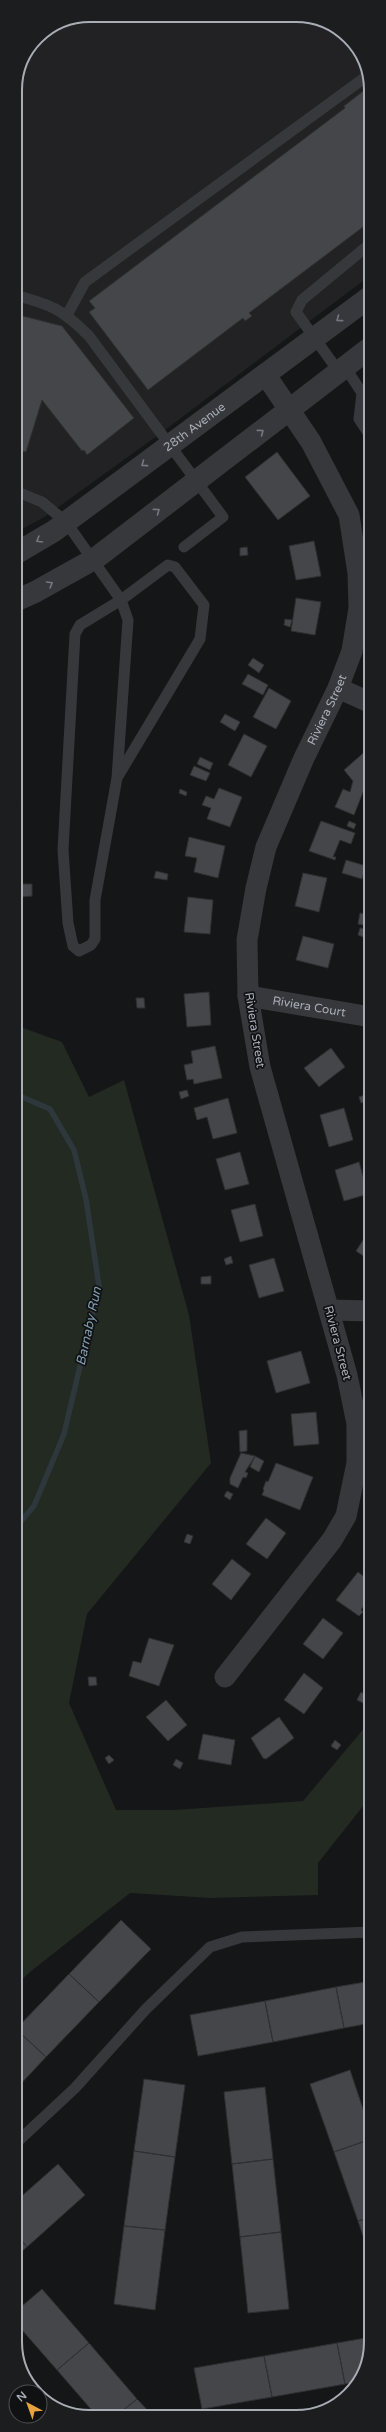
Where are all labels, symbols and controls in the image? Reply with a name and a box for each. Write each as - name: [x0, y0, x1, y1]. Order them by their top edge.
- one-way arrow: [337, 314, 344, 321]
- street label: 28th Avenue: [161, 399, 228, 454]
- one-way arrow: [256, 430, 263, 437]
- one-way arrow: [142, 460, 149, 467]
- one-way arrow: [153, 509, 160, 516]
- one-way arrow: [36, 535, 43, 543]
- one-way arrow: [46, 581, 53, 588]
- street label: Riviera Street: [304, 672, 350, 747]
- street label: Riviera Street: [242, 991, 268, 1069]
- street label: Riviera Court: [271, 993, 347, 1020]
- water label: Barnaby Run: [73, 1284, 105, 1367]
- street label: Riviera Street: [321, 1304, 355, 1382]
- north arrow: [8, 2384, 48, 2424]
- text: N: [14, 2389, 29, 2405]

